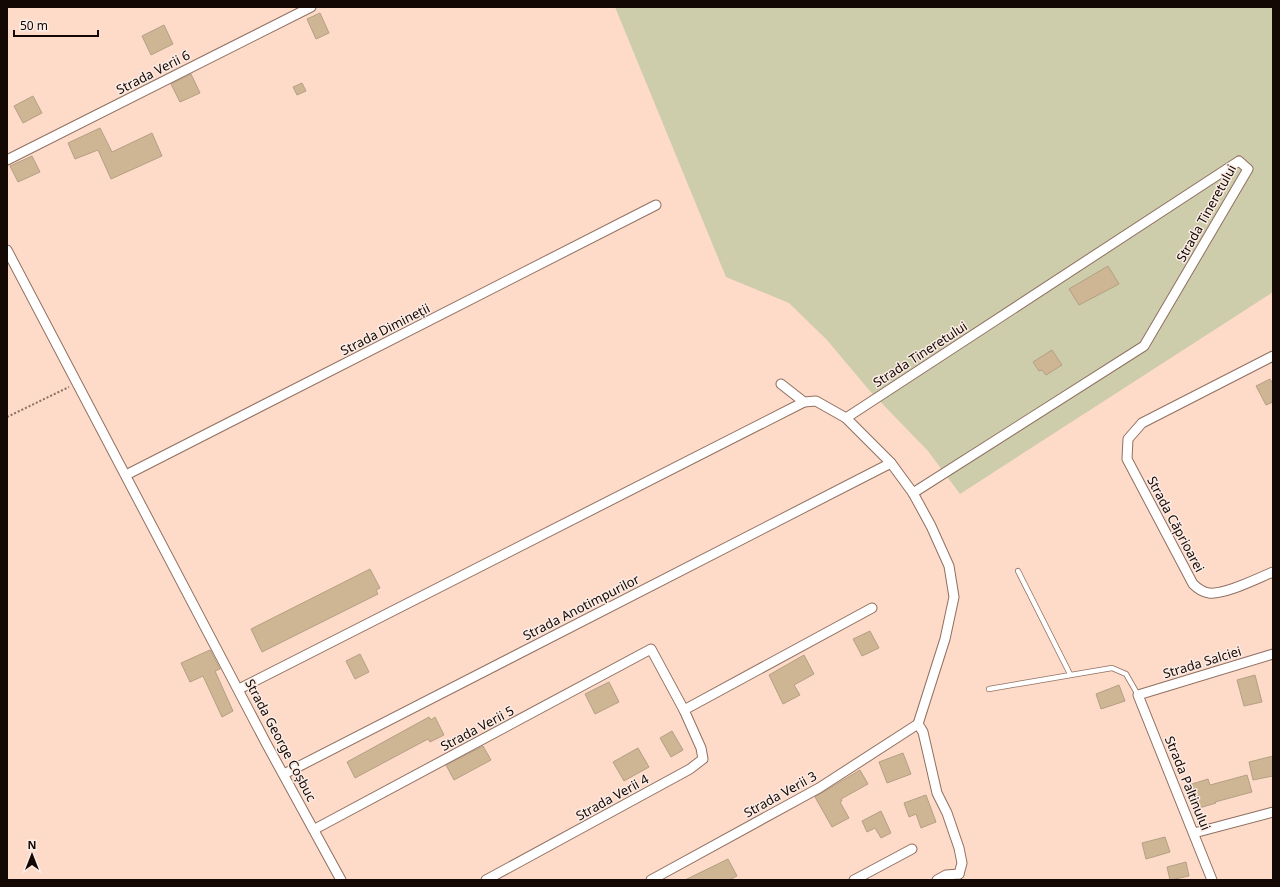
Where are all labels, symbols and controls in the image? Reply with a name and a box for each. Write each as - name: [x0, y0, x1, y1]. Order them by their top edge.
- scale bar: [14, 12, 98, 38]
- text: 50 m: [20, 17, 48, 34]
- street label: Strada Verii 6: [113, 46, 193, 98]
- street label: Strada Tineretului: [1172, 161, 1240, 265]
- street label: Strada Dimineții: [337, 299, 433, 359]
- street label: Strada Tineretului: [869, 317, 971, 391]
- street label: Strada Căprioarei: [1143, 473, 1209, 575]
- street label: Strada Anotimpurilor: [520, 569, 643, 644]
- street label: Strada Salciei: [1161, 642, 1243, 682]
- street label: Strada George Coșbuc: [241, 676, 321, 804]
- street label: Strada Verii 5: [437, 701, 517, 755]
- street label: Strada Paltinului: [1161, 733, 1215, 833]
- street label: Strada Verii 3: [740, 767, 820, 821]
- street label: Strada Verii 4: [572, 769, 652, 824]
- north arrow: [12, 835, 52, 875]
- text: N: [28, 837, 36, 852]

